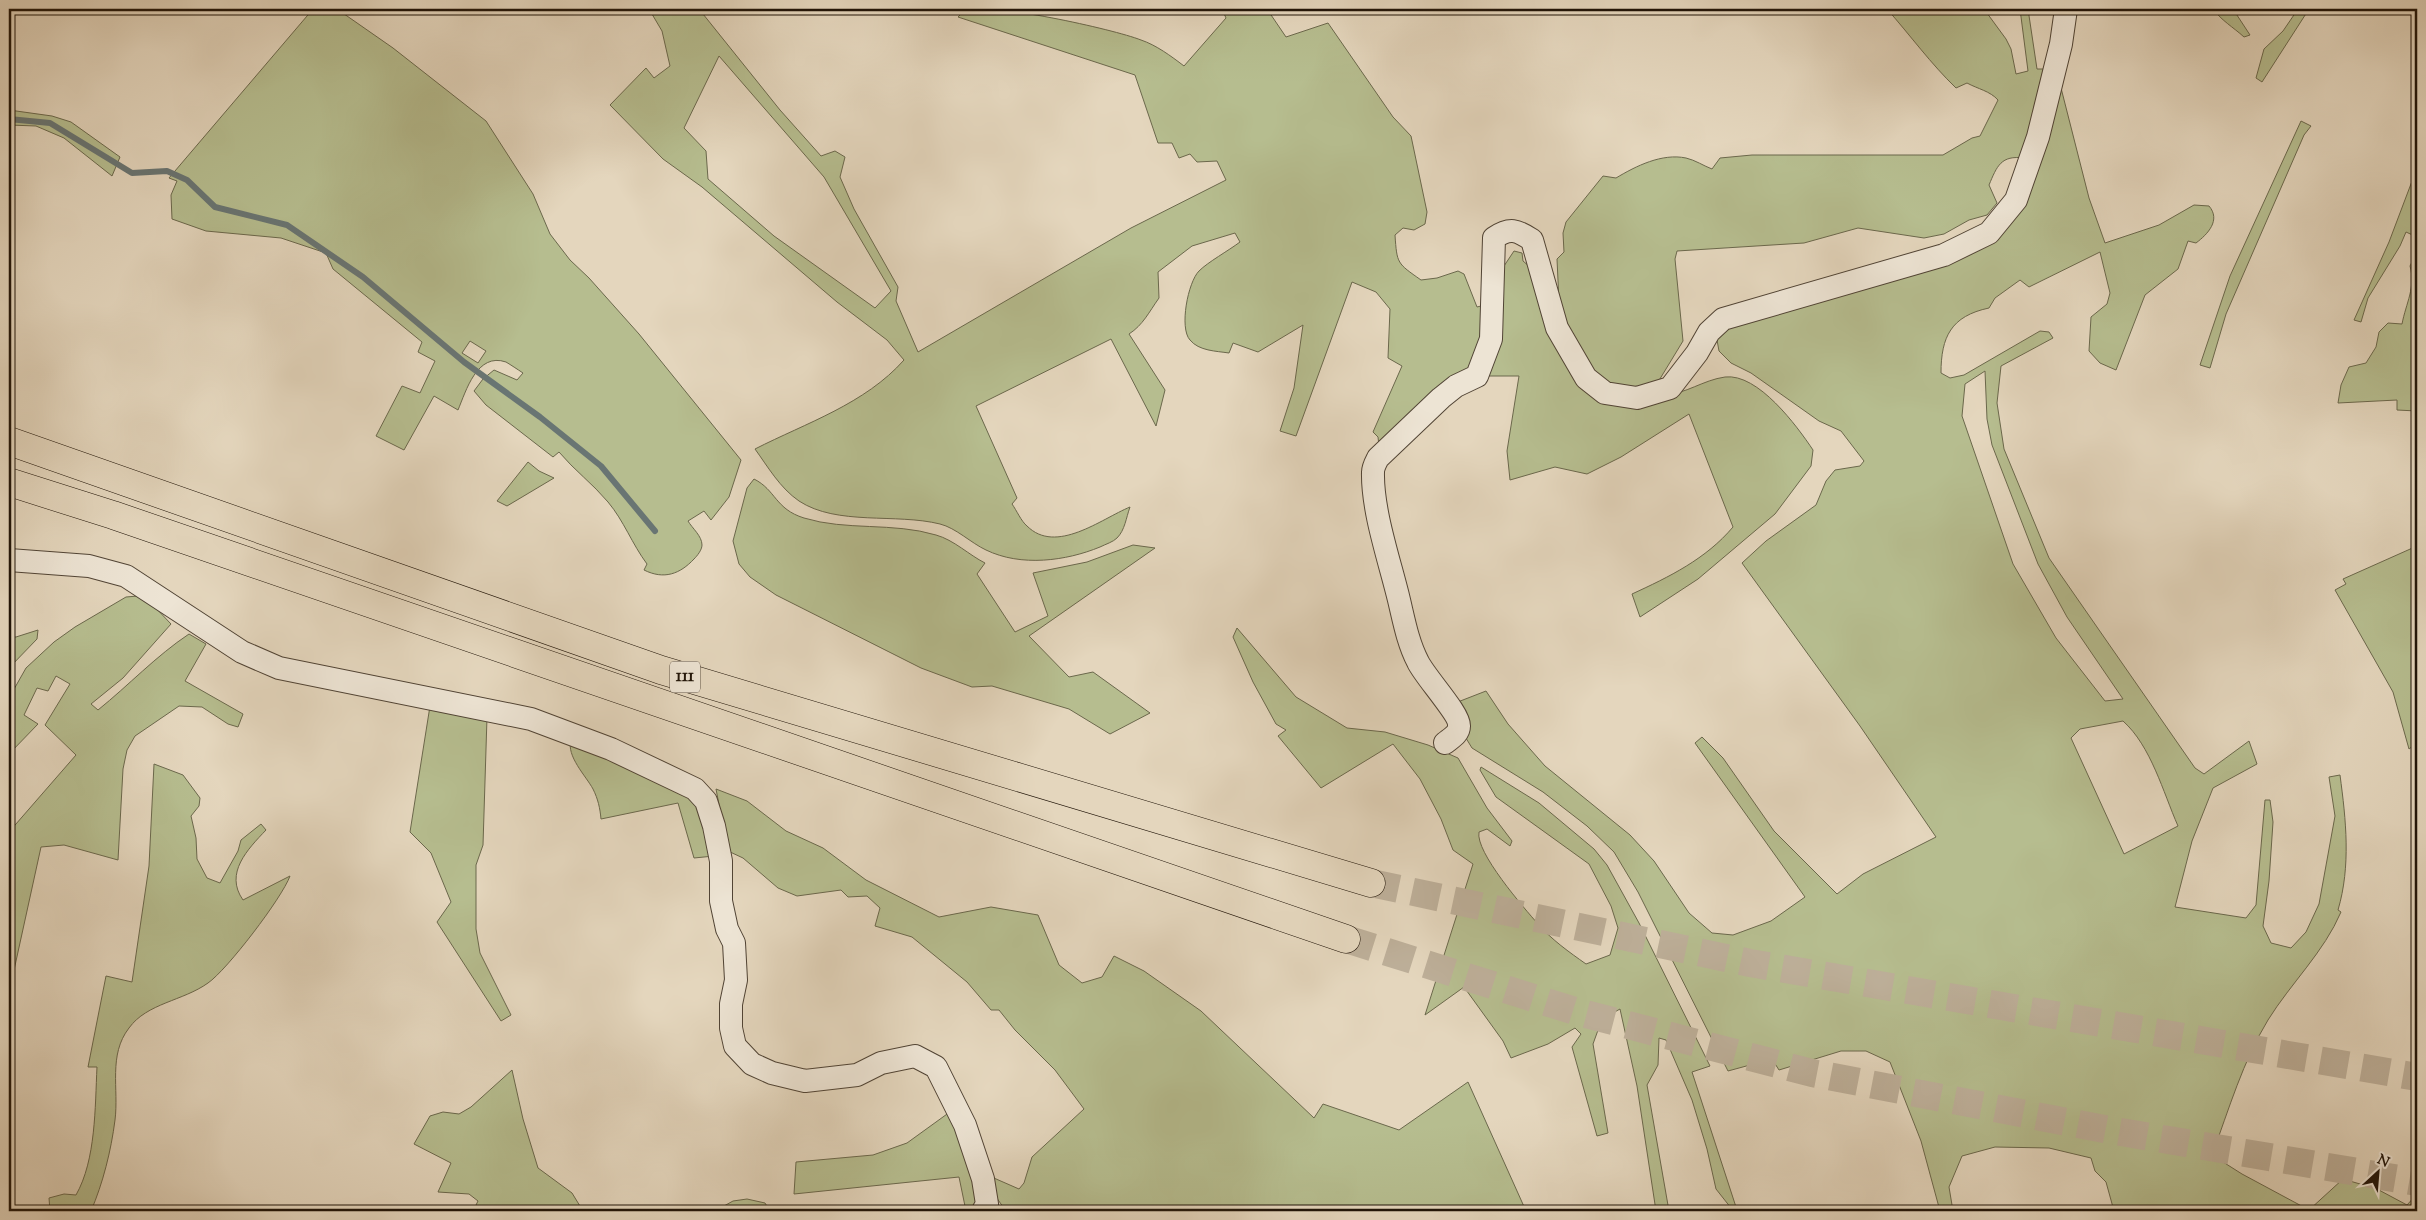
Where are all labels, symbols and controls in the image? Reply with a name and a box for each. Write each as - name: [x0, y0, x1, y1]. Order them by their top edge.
- road number: 111: [670, 662, 700, 692]
- north arrow: [2354, 1148, 2404, 1198]
- text: N: [2373, 1151, 2392, 1174]

